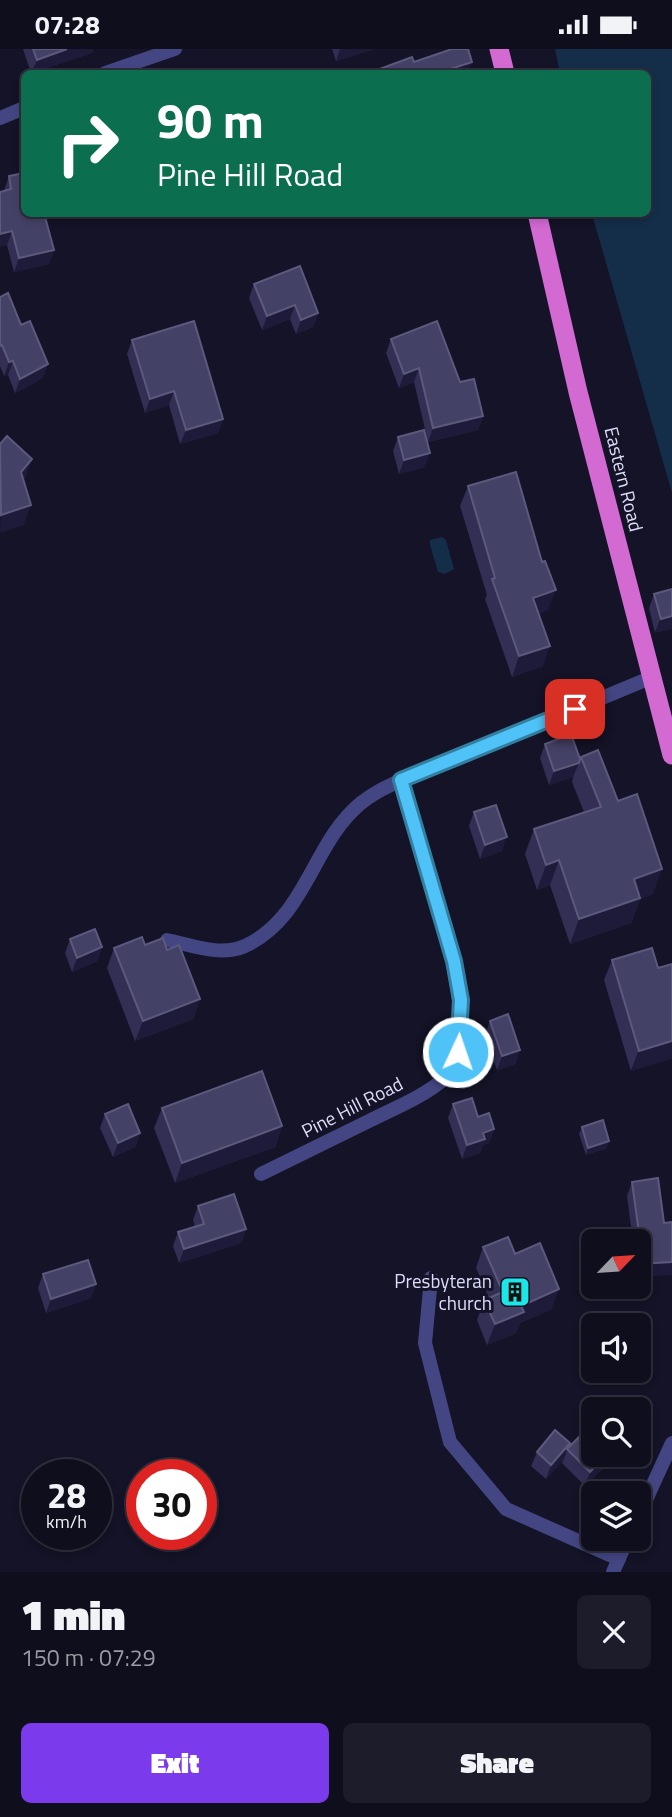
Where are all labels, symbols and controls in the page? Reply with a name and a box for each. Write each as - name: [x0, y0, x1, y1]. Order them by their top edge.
- text: 07:28: [35, 5, 100, 44]
- text: 90 m: [157, 82, 264, 157]
- icon: right: [42, 98, 133, 189]
- text: Pine Hill Road: [157, 150, 343, 198]
- street label: Eastern Road: [597, 423, 652, 534]
- pin: [545, 679, 605, 739]
- icon: arrive: [556, 690, 594, 728]
- position arrow: [421, 1015, 495, 1089]
- street label: Pine Hill Road: [296, 1069, 408, 1145]
- north arrow: [581, 1229, 651, 1299]
- map controls: [581, 1229, 651, 1551]
- place label: Presbyteran church: [394, 1266, 492, 1317]
- building icon: Presbyteran church: [498, 1275, 532, 1309]
- button: sound: [581, 1313, 651, 1383]
- button: search: [581, 1397, 651, 1467]
- speed limit sign: 30: [126, 1459, 217, 1550]
- text: 28: [47, 1468, 86, 1522]
- button: layers: [581, 1481, 651, 1551]
- text: km/h: [46, 1508, 87, 1535]
- text: 1 min: [21, 1582, 125, 1646]
- button: close: [577, 1595, 651, 1669]
- text: 150 m · 07:29: [21, 1640, 156, 1675]
- button: Exit: [21, 1723, 329, 1803]
- button: Share: [343, 1723, 651, 1803]

